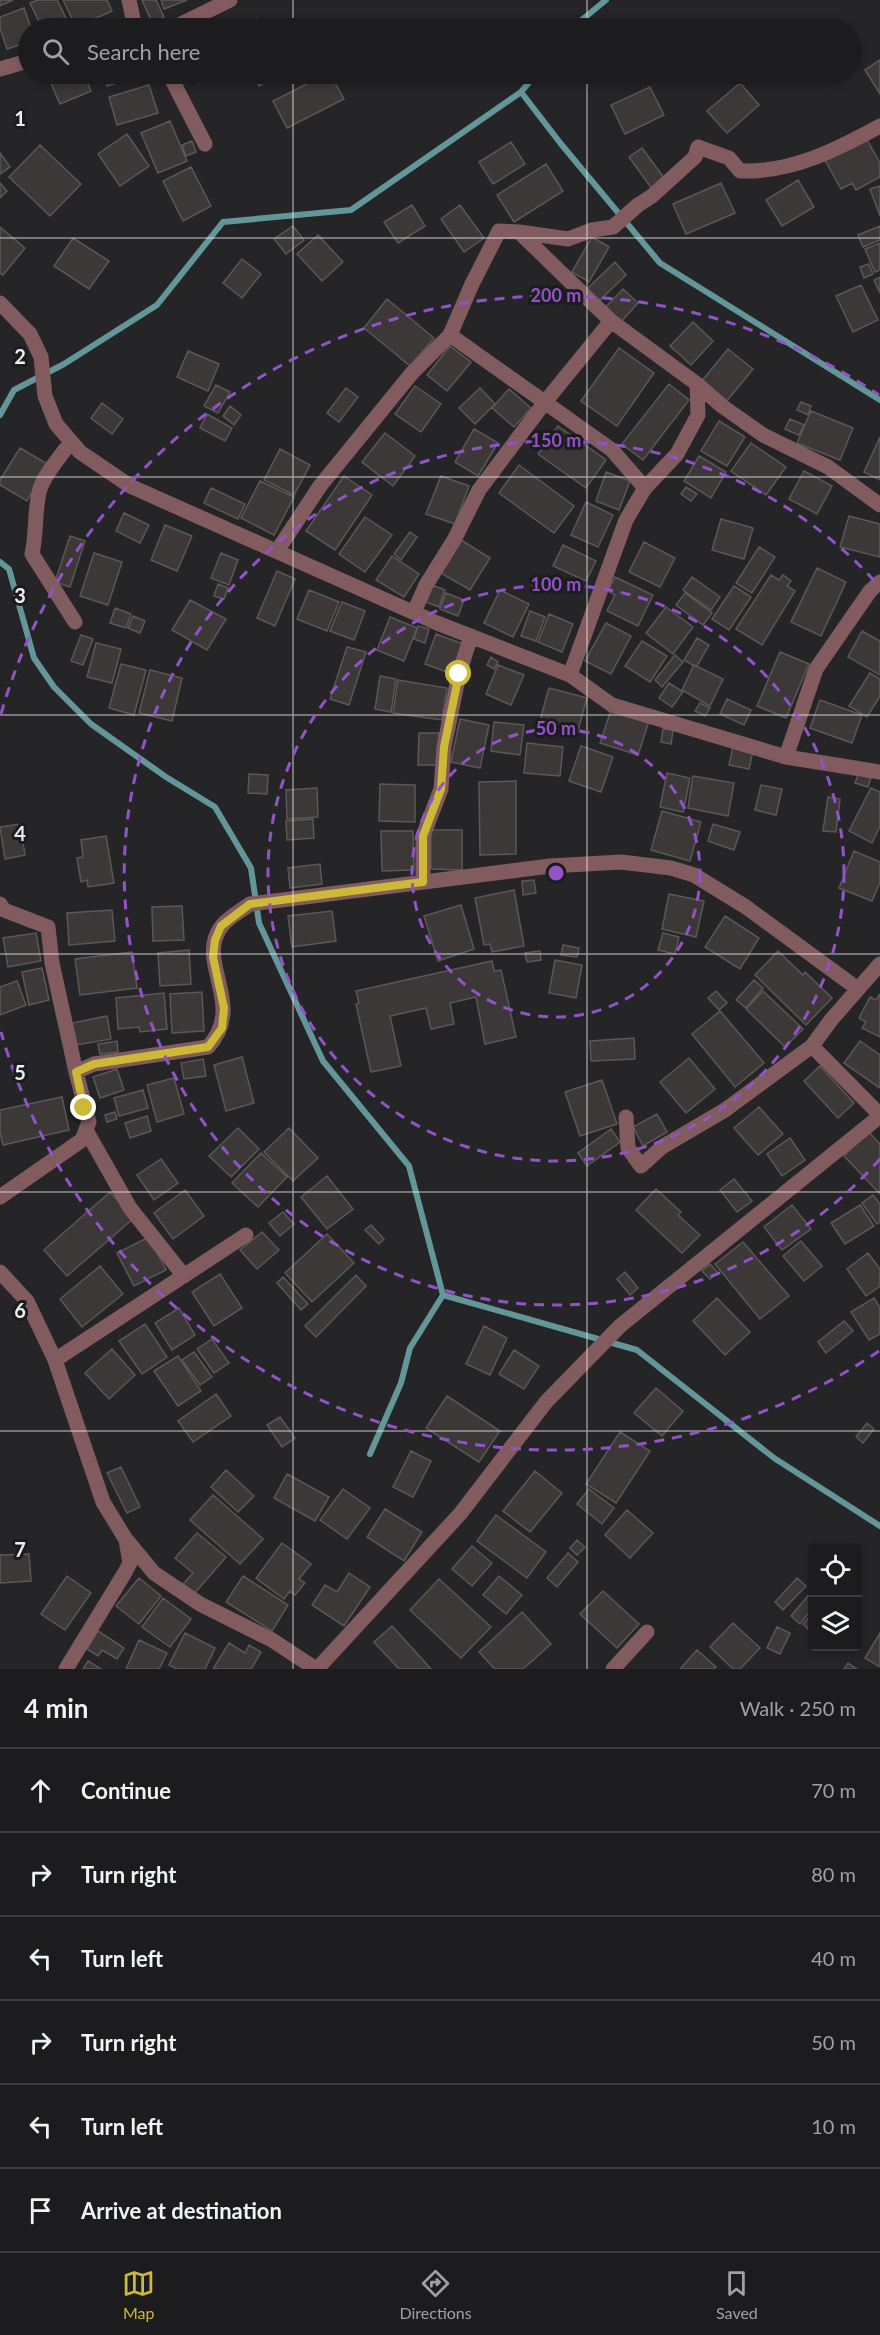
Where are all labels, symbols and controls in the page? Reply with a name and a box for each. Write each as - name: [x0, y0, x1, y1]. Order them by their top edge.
- search box: [18, 18, 862, 84]
- icon: search: [39, 35, 72, 68]
- text: Search here: [87, 38, 200, 65]
- text: 1: [14, 106, 26, 130]
- text: 200 m: [531, 284, 581, 306]
- text: 2: [14, 344, 26, 368]
- text: 150 m: [531, 429, 581, 451]
- text: 100 m: [531, 573, 581, 595]
- text: 3: [14, 583, 26, 607]
- route start: [445, 660, 471, 686]
- text: 50 m: [536, 717, 576, 739]
- text: 4: [14, 821, 26, 845]
- centre of rings: [546, 863, 566, 883]
- text: 5: [14, 1060, 26, 1084]
- route end: [70, 1094, 96, 1120]
- text: 6: [14, 1298, 26, 1322]
- text: 7: [14, 1537, 26, 1561]
- map controls: [808, 1543, 862, 1651]
- button: locate: [808, 1543, 862, 1597]
- button: layers: [808, 1597, 862, 1651]
- text: 4 min: [24, 1692, 88, 1724]
- text: Walk · 250 m: [740, 1696, 856, 1720]
- icon: ahead: [24, 1774, 57, 1807]
- text: Continue: [81, 1777, 171, 1804]
- text: 70 m: [811, 1778, 856, 1802]
- icon: right: [24, 1858, 57, 1891]
- text: Turn right: [81, 1861, 176, 1888]
- text: 80 m: [811, 1862, 856, 1886]
- icon: left: [24, 1942, 57, 1975]
- text: Turn left: [81, 1945, 163, 1972]
- text: 40 m: [811, 1946, 856, 1970]
- icon: right: [24, 2026, 57, 2059]
- text: Turn right: [81, 2029, 176, 2056]
- text: 50 m: [811, 2030, 856, 2054]
- icon: left: [24, 2110, 57, 2143]
- text: Turn left: [81, 2113, 163, 2140]
- text: 10 m: [811, 2114, 856, 2138]
- icon: arrive: [24, 2194, 57, 2227]
- text: Arrive at destination: [81, 2197, 282, 2224]
- tab: Map: [122, 2267, 155, 2322]
- tab: Directions: [399, 2267, 472, 2322]
- tab: Saved: [716, 2267, 758, 2322]

